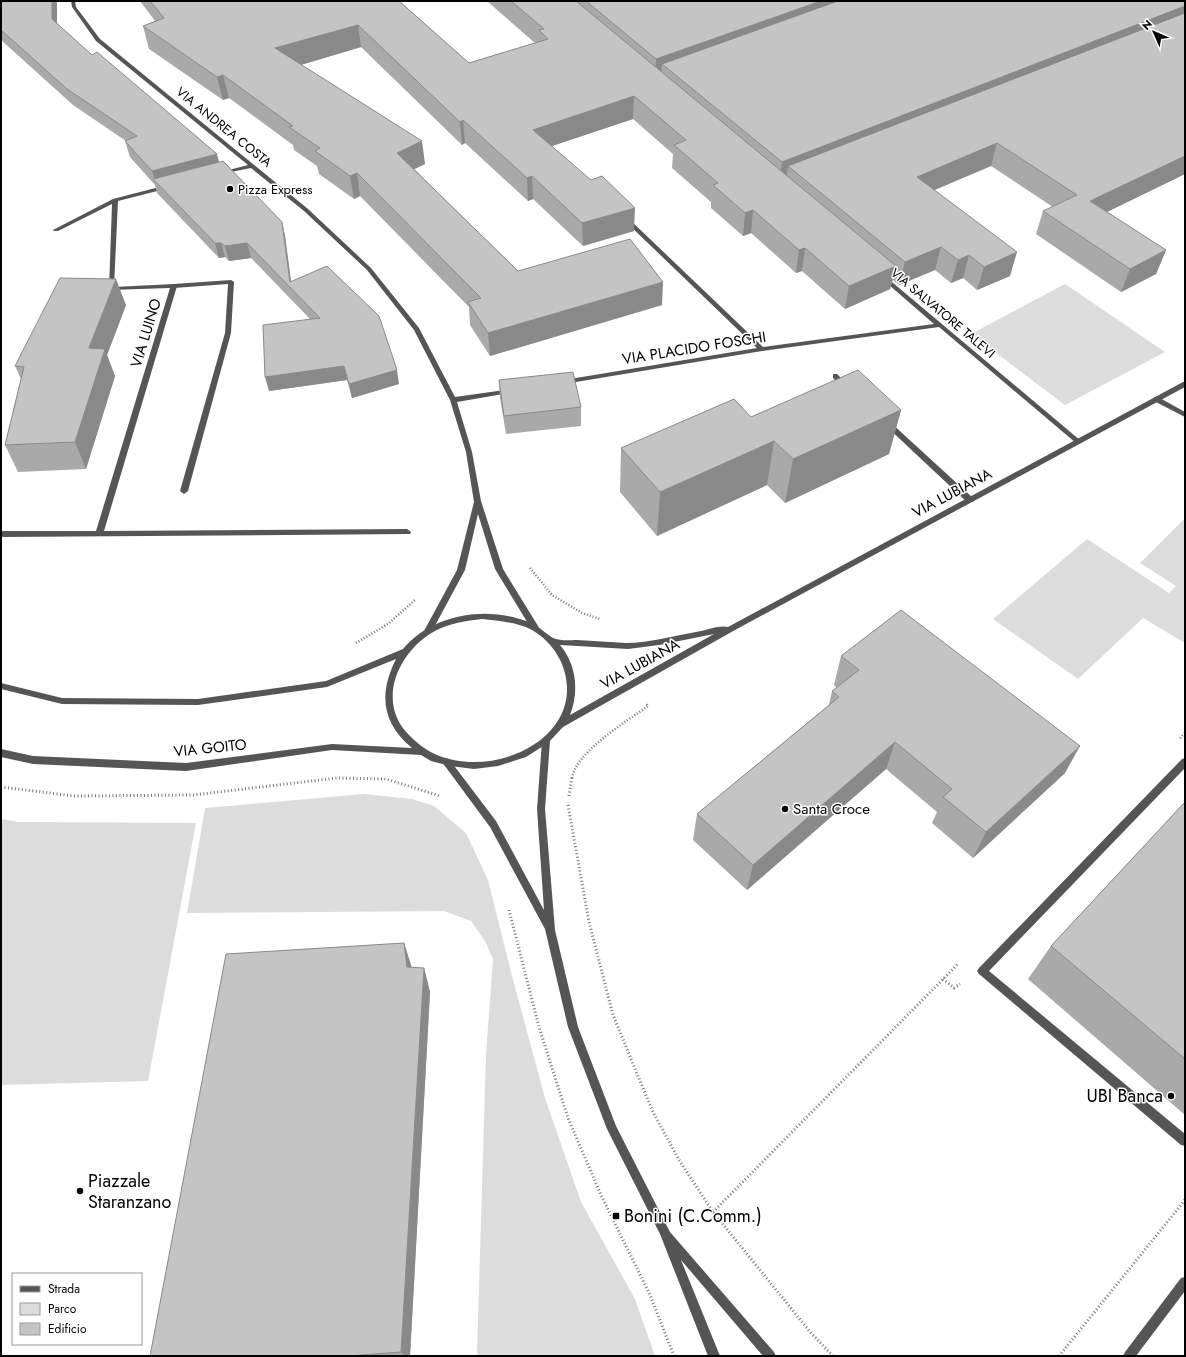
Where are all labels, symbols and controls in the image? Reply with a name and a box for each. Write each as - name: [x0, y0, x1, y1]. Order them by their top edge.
- north arrow: [1134, 12, 1174, 52]
- text: N: [1138, 16, 1156, 34]
- street label: VIA ANDREA COSTA: [172, 82, 276, 172]
- place label: Pizza Express: [238, 180, 312, 199]
- marker: Pizza Express: [225, 184, 235, 194]
- street label: VIA SALVATORE TALEVI: [887, 263, 999, 363]
- street label: VIA LUINO: [125, 296, 167, 370]
- street label: VIA PLACIDO FOSCHI: [620, 326, 768, 370]
- street label: VIA LUBIANA: [908, 463, 996, 523]
- street label: VIA LUBIANA: [596, 633, 684, 695]
- street label: VIA GOITO: [172, 733, 248, 763]
- place label: Santa Croce: [793, 798, 870, 820]
- marker: Santa Croce: [780, 804, 790, 814]
- place label: UBI Banca: [1086, 1083, 1163, 1109]
- marker: UBI Banca: [1166, 1091, 1176, 1101]
- place label: Piazzale Staranzano: [88, 1168, 172, 1215]
- marker: Piazzale Staranzano: [75, 1186, 85, 1196]
- place label: Bonini (C.Comm.): [624, 1203, 762, 1229]
- marker: Bonini (C.Comm.): [611, 1211, 621, 1221]
- legend: [12, 1273, 142, 1345]
- text: Strada: [48, 1280, 80, 1298]
- text: Parco: [48, 1300, 77, 1318]
- text: Edificio: [48, 1320, 87, 1338]

